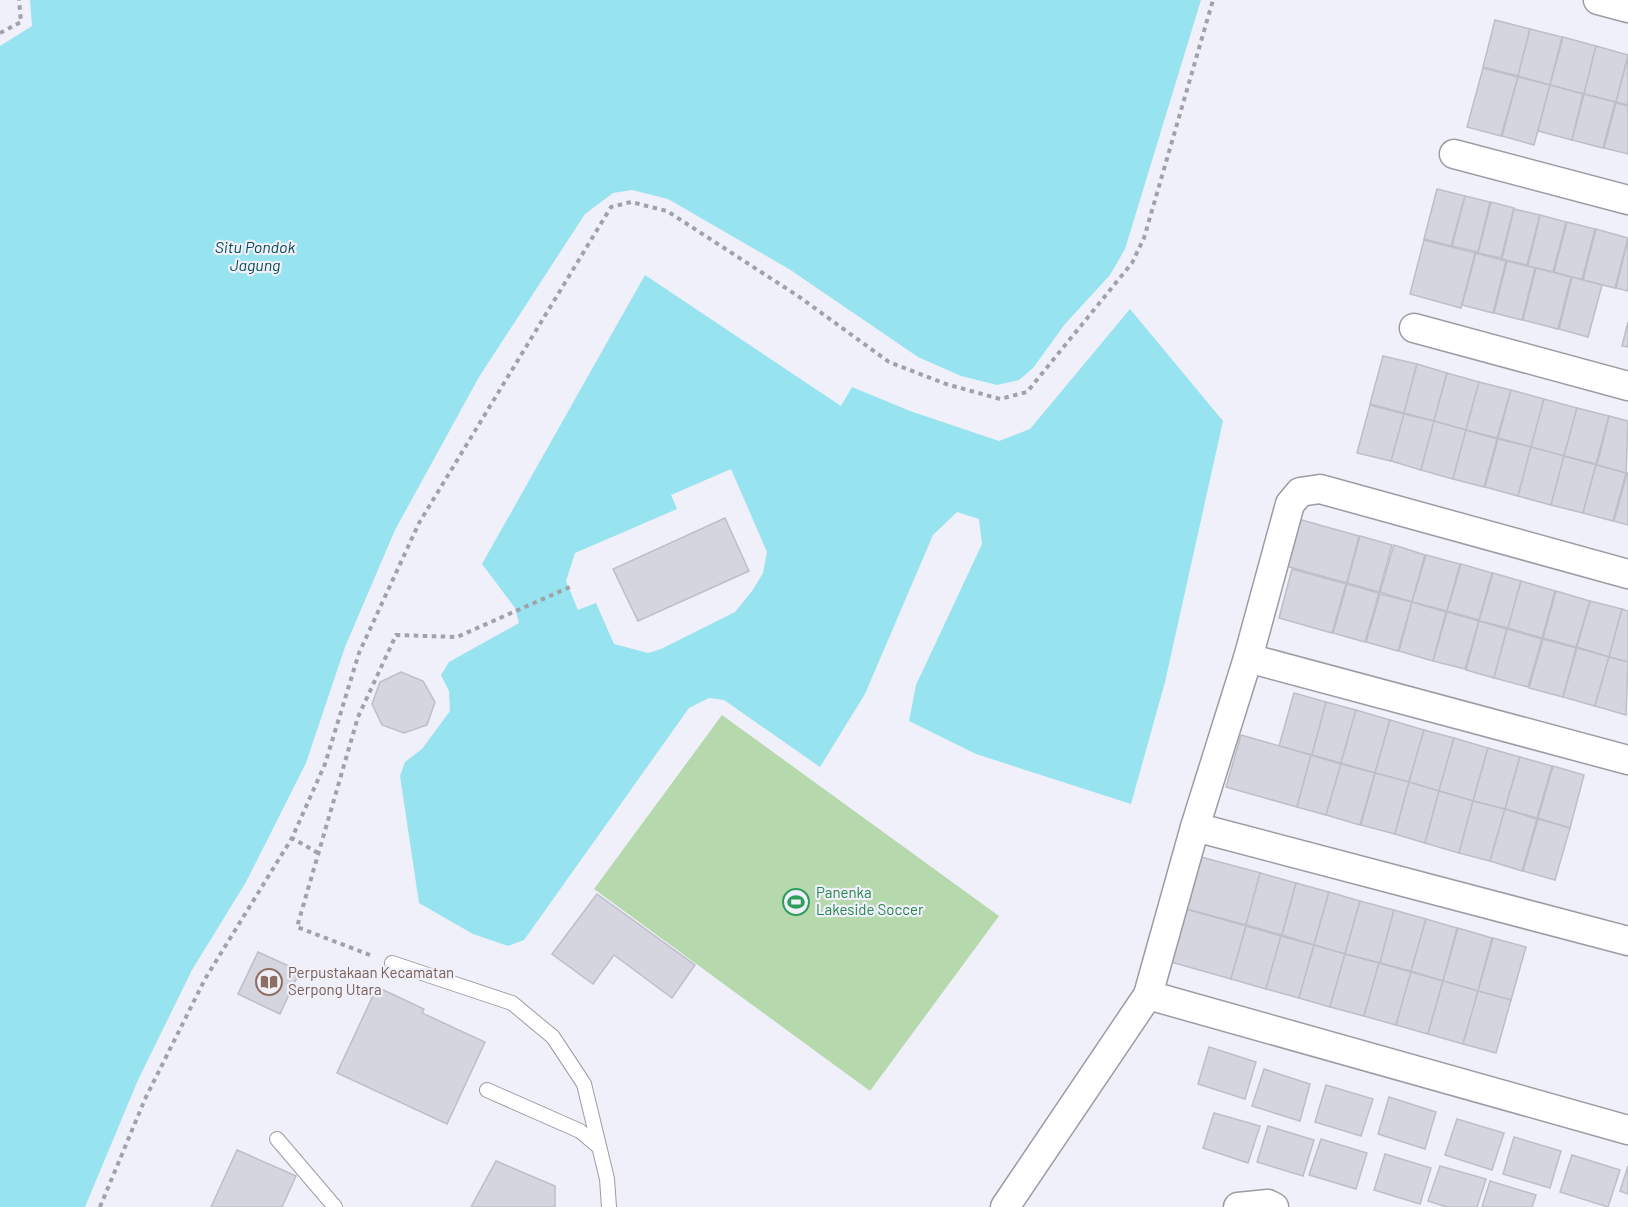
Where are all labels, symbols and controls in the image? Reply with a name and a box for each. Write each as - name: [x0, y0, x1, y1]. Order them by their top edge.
- water label: Situ Pondok Jagung: [215, 237, 295, 274]
- place label: Panenka Lakeside Soccer: [816, 883, 924, 918]
- sports icon: Panenka Lakeside Soccer: [781, 887, 811, 917]
- place label: Perpustakaan Kecamatan Serpong Utara: [288, 963, 454, 998]
- library icon: Perpustakaan Kecamatan Serpong Utara: [254, 967, 284, 997]

